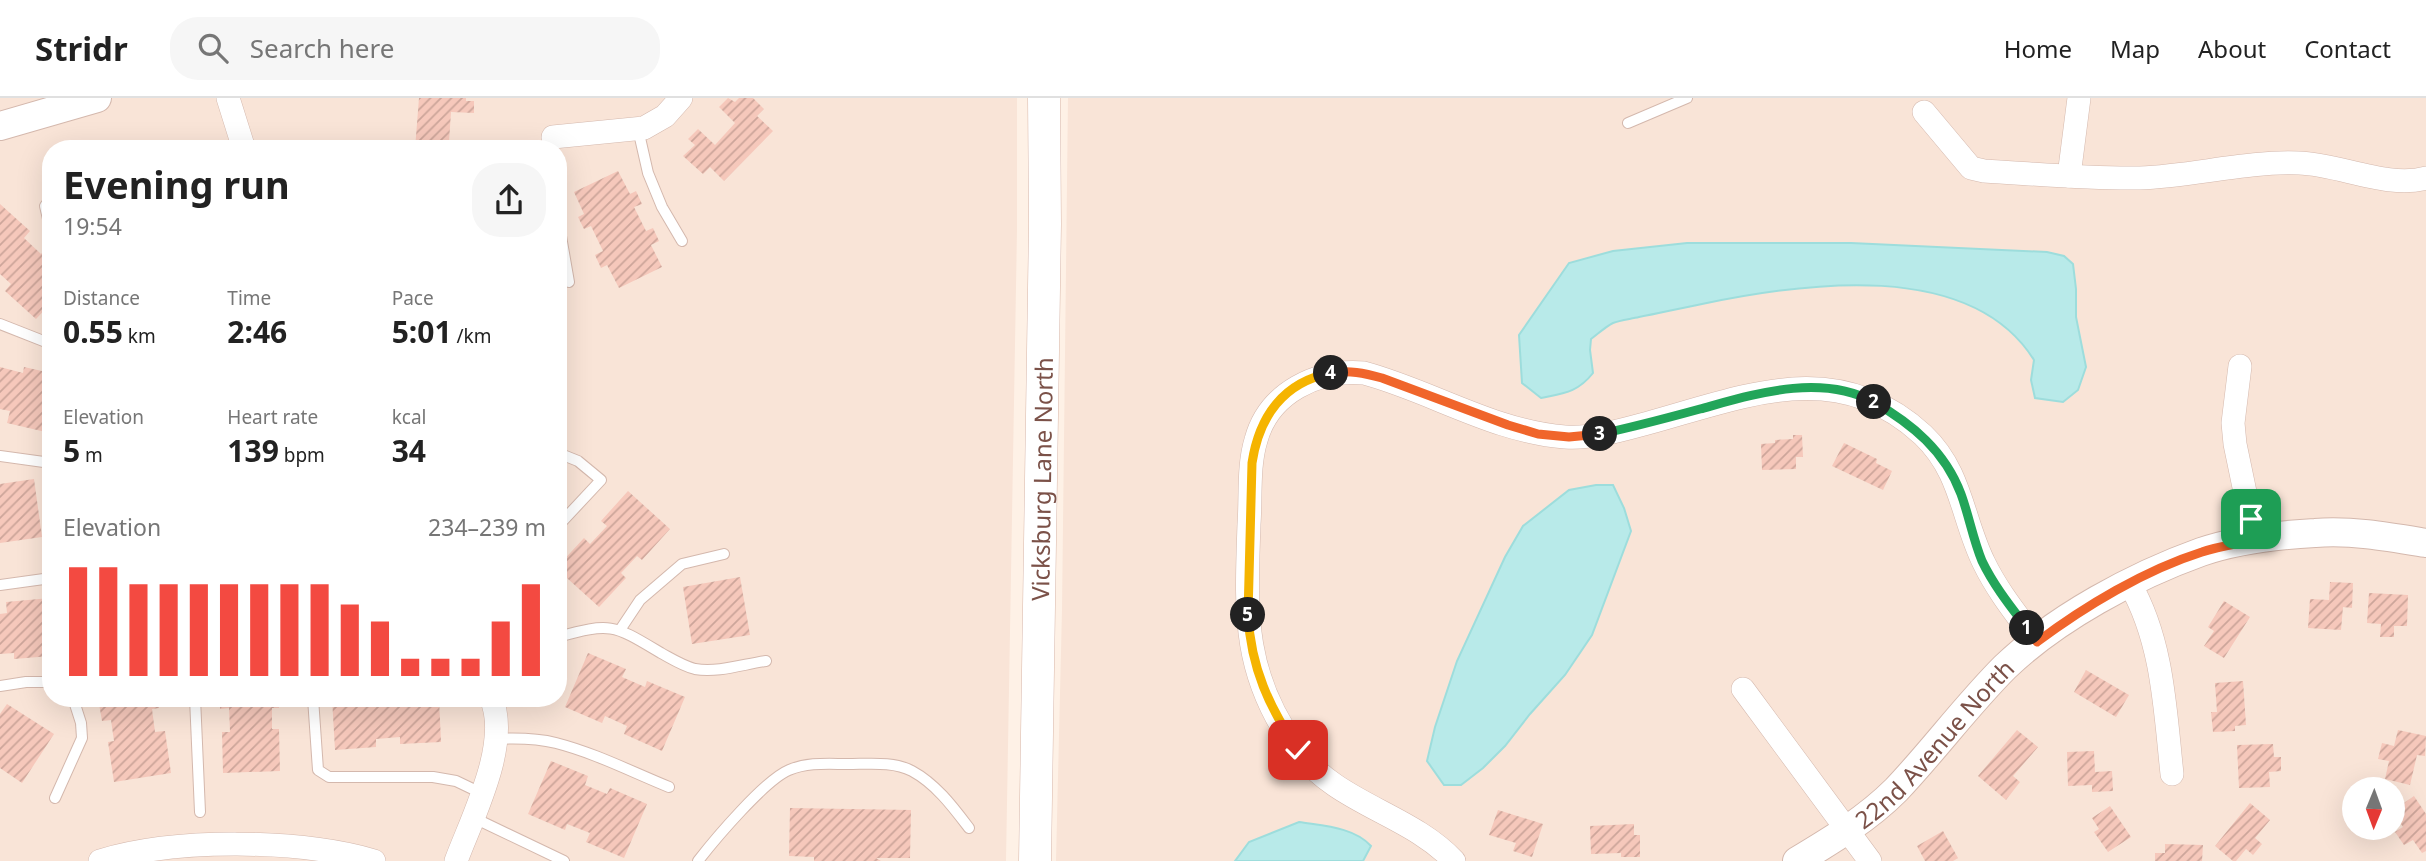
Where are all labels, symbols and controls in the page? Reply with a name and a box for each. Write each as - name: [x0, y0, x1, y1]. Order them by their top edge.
- search box: [170, 17, 660, 80]
- text: Stridr: [35, 26, 128, 71]
- icon: search: [194, 29, 232, 67]
- text: Search here: [250, 30, 394, 66]
- text: Home: [2004, 32, 2072, 65]
- text: Map: [2110, 32, 2160, 65]
- text: About: [2198, 32, 2266, 65]
- text: Contact: [2304, 32, 2391, 65]
- text: Evening run: [63, 158, 290, 210]
- button: share: [472, 163, 546, 237]
- text: 19:54: [63, 210, 122, 242]
- text: Distance: [63, 285, 140, 311]
- text: Time: [227, 285, 271, 311]
- text: Pace: [392, 285, 434, 311]
- text: 0.55: [63, 311, 123, 352]
- text: 2:46: [227, 311, 287, 352]
- text: 5:01: [392, 311, 452, 352]
- text: km: [123, 323, 156, 349]
- text: /km: [452, 323, 492, 349]
- pin: 4: [1314, 356, 1348, 390]
- street label: Vicksburg Lane North: [1023, 357, 1059, 601]
- text: 4: [1325, 359, 1336, 385]
- pin: 2: [1856, 384, 1892, 420]
- text: 2: [1868, 388, 1879, 414]
- text: Elevation: [63, 404, 144, 430]
- text: Heart rate: [227, 404, 318, 430]
- text: kcal: [392, 404, 426, 430]
- pin: 3: [1582, 416, 1618, 452]
- text: 3: [1594, 420, 1605, 446]
- text: 5: [63, 430, 80, 471]
- text: 139: [227, 430, 279, 471]
- text: 34: [392, 430, 426, 471]
- text: m: [80, 442, 103, 468]
- text: bpm: [279, 442, 325, 468]
- pin: [2221, 489, 2281, 549]
- icon: arrive: [2232, 500, 2270, 538]
- text: Elevation: [63, 511, 161, 543]
- text: 234–239 m: [428, 511, 546, 543]
- pin: 5: [1230, 598, 1266, 632]
- text: 5: [1242, 601, 1253, 627]
- pin: 1: [2010, 610, 2044, 646]
- text: 1: [2021, 614, 2032, 640]
- street label: 22nd Avenue North: [1848, 651, 2021, 836]
- pin: [1268, 720, 1328, 780]
- icon: check: [1279, 731, 1317, 769]
- north arrow: [2342, 777, 2404, 840]
- map controls: [2342, 777, 2405, 840]

